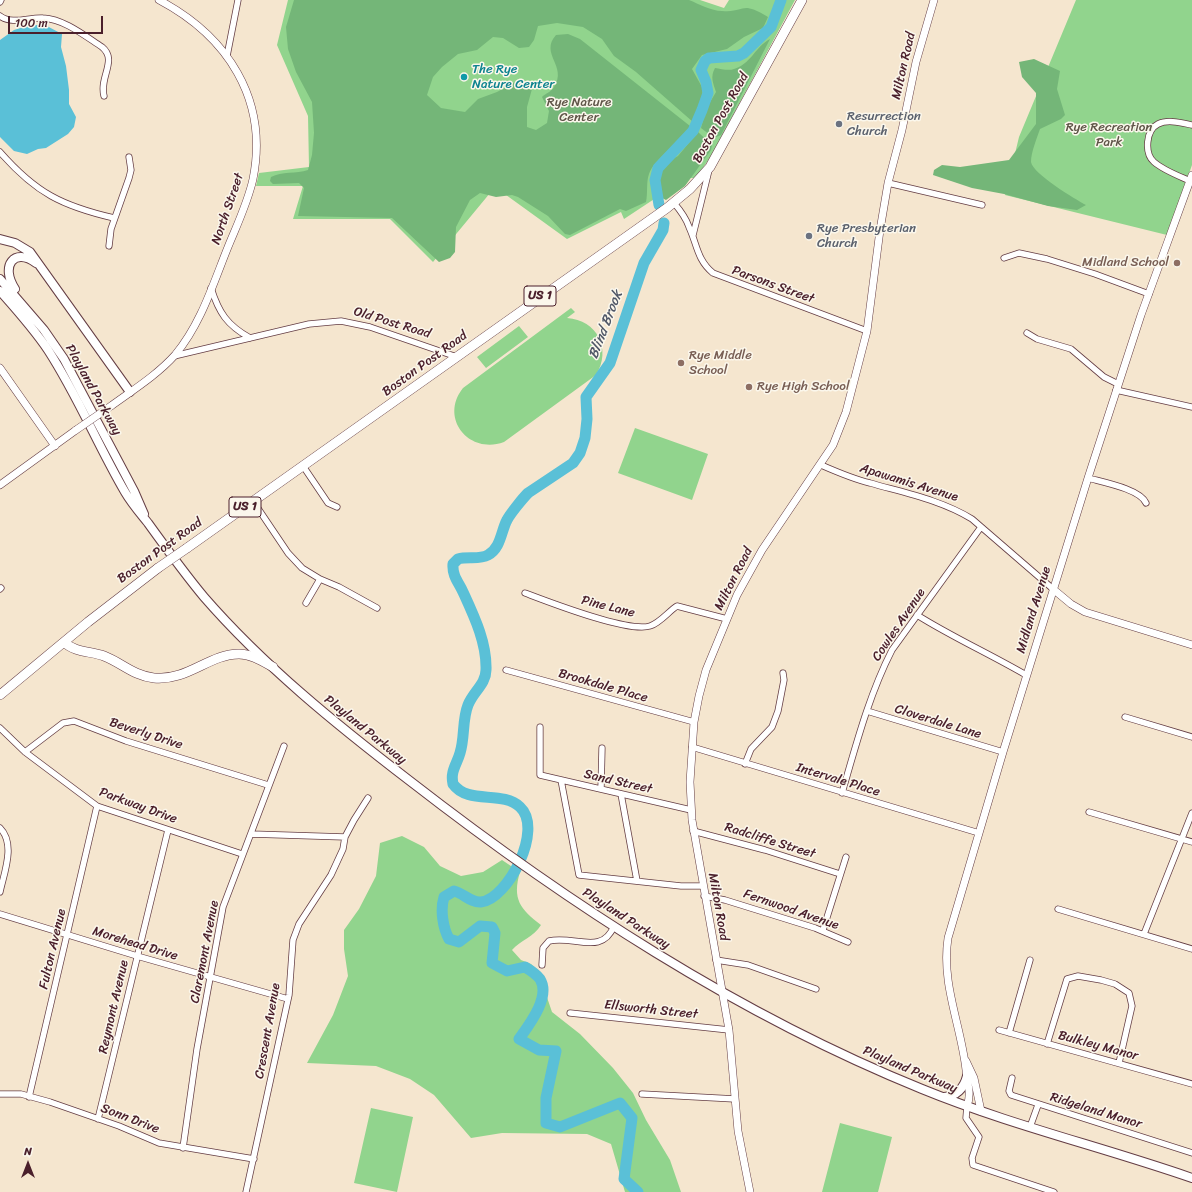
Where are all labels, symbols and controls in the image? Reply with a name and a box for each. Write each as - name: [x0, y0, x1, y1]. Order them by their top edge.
- scale bar: [10, 8, 105, 34]
- text: 100 m: [15, 12, 48, 34]
- street label: Milton Road: [889, 31, 919, 101]
- place label: The Rye Nature Center: [472, 62, 555, 93]
- street label: Boston Post Road: [690, 70, 752, 166]
- marker: The Rye Nature Center: [459, 72, 469, 82]
- park label: Rye Nature Center: [547, 95, 611, 126]
- place label: Resurrection Church: [847, 109, 921, 140]
- marker: Resurrection Church: [834, 119, 844, 129]
- park label: Rye Recreation Park: [1066, 120, 1152, 151]
- street label: North Street: [208, 171, 248, 247]
- place label: Rye Presbyterian Church: [817, 221, 916, 252]
- marker: Rye Presbyterian Church: [804, 231, 814, 241]
- place label: Midland School: [1082, 255, 1169, 271]
- marker: Midland School: [1172, 258, 1182, 268]
- street label: Parsons Street: [730, 263, 816, 307]
- road number: US 1: [524, 286, 556, 306]
- water label: Blind Brook: [585, 289, 627, 361]
- street label: Old Post Road: [352, 304, 432, 342]
- street label: Boston Post Road: [380, 328, 470, 400]
- street label: Playland Parkway: [62, 342, 124, 438]
- place label: Rye Middle School: [689, 348, 752, 379]
- marker: Rye Middle School: [676, 358, 686, 368]
- place label: Rye High School: [757, 379, 850, 395]
- marker: Rye High School: [744, 382, 754, 392]
- street label: Apawamis Avenue: [858, 461, 960, 505]
- road number: US 1: [229, 497, 261, 517]
- street label: Boston Post Road: [115, 515, 205, 587]
- street label: Milton Road: [712, 545, 756, 613]
- street label: Midland Avenue: [1013, 565, 1055, 655]
- street label: Cowles Avenue: [869, 586, 929, 664]
- street label: Pine Lane: [580, 593, 636, 621]
- street label: Brookdale Place: [557, 666, 649, 706]
- street label: Playland Parkway: [321, 692, 409, 768]
- street label: Cloverdale Lane: [893, 701, 983, 743]
- street label: Beverly Drive: [107, 715, 185, 753]
- street label: Intervale Place: [794, 760, 882, 800]
- street label: Sand Street: [582, 767, 654, 797]
- street label: Parkway Drive: [97, 785, 179, 827]
- street label: Radcliffe Street: [723, 820, 817, 862]
- street label: Milton Road: [704, 872, 732, 942]
- street label: Playland Parkway: [579, 885, 673, 953]
- street label: Fernwood Avenue: [741, 886, 841, 934]
- street label: Claremont Avenue: [187, 899, 223, 1005]
- street label: Fulton Avenue: [36, 907, 70, 991]
- street label: Morehead Drive: [90, 924, 180, 964]
- street label: Reymont Avenue: [96, 959, 132, 1055]
- street label: Crescent Avenue: [252, 982, 284, 1080]
- street label: Ellsworth Street: [603, 997, 699, 1023]
- street label: Bulkley Manor: [1056, 1028, 1140, 1064]
- street label: Playland Parkway: [860, 1043, 960, 1097]
- street label: Ridgeland Manor: [1048, 1090, 1144, 1132]
- street label: Sonn Drive: [98, 1101, 162, 1137]
- text: N: [24, 1142, 32, 1161]
- north arrow: [8, 1144, 48, 1184]

